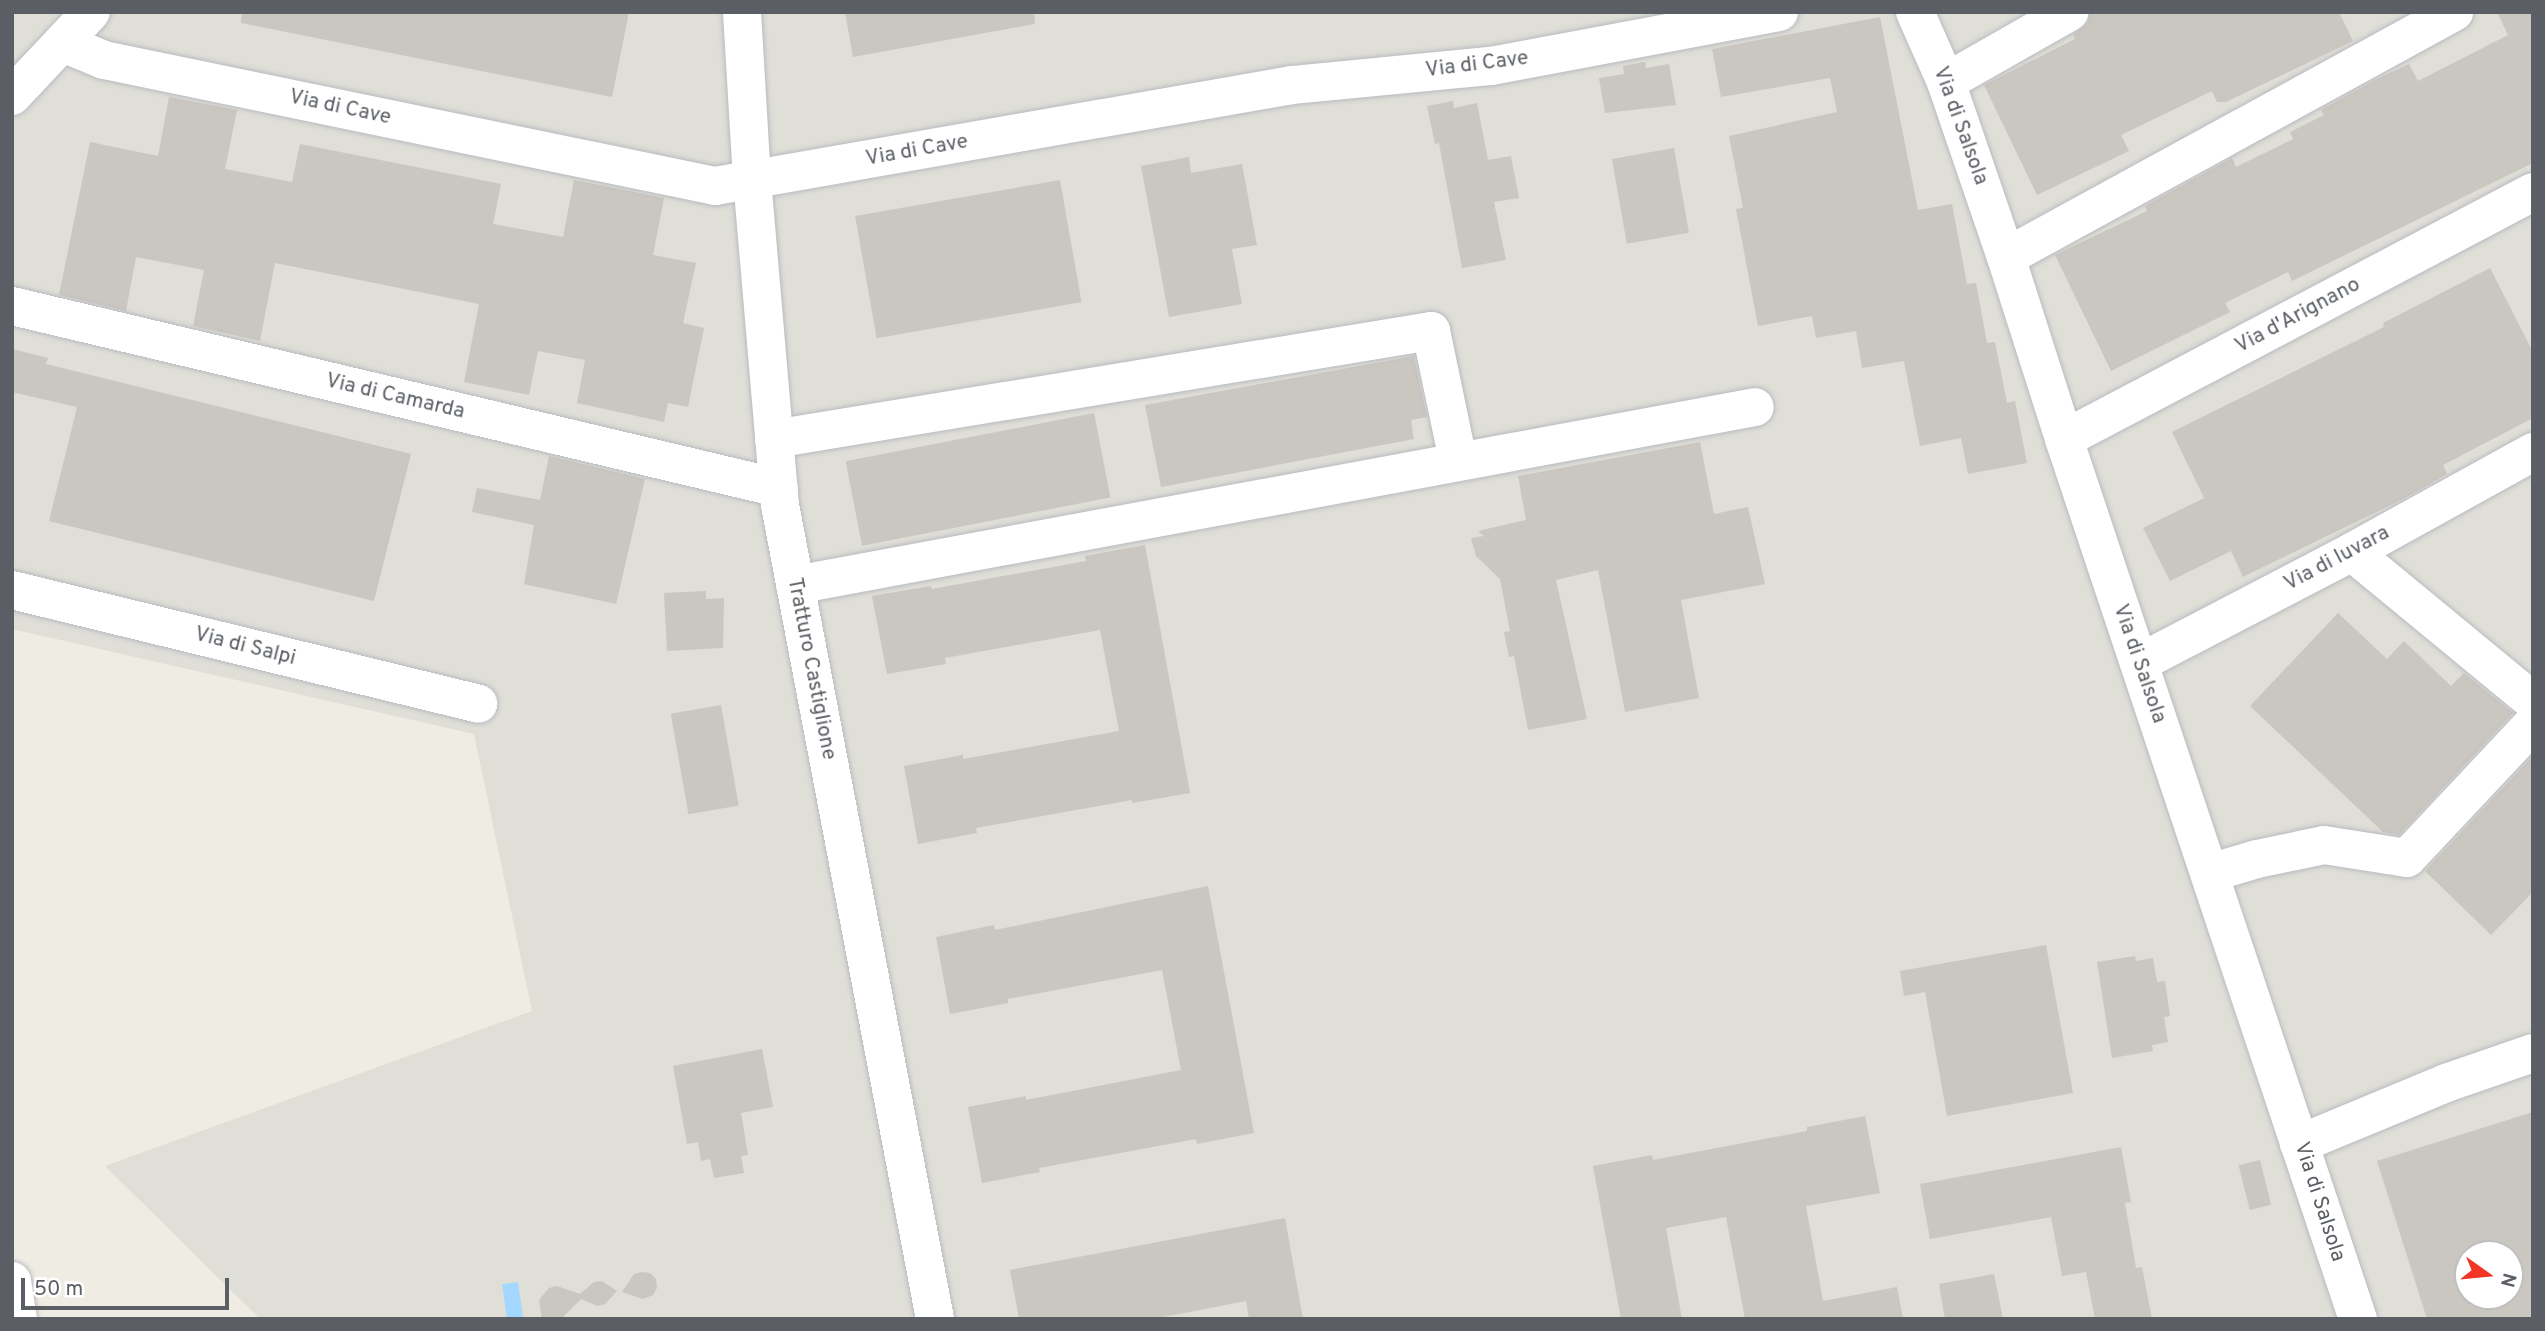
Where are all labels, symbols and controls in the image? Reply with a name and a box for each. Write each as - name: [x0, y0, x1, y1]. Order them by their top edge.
- street label: Via di Cave: [1424, 46, 1530, 84]
- street label: Via di Salsola: [1927, 63, 1993, 189]
- street label: Via di Cave: [287, 85, 393, 131]
- street label: Via di Cave: [864, 130, 970, 172]
- street label: Via d'Arignano: [2231, 272, 2365, 360]
- street label: Via di Camarda: [323, 369, 467, 425]
- street label: Via di Iuvara: [2280, 521, 2394, 597]
- street label: Tratturo Castiglione: [781, 576, 841, 762]
- street label: Via di Salsola: [2107, 601, 2171, 727]
- street label: Via di Salpi: [192, 622, 298, 672]
- street label: Via di Salsola: [2288, 1139, 2350, 1265]
- north arrow: [2454, 1240, 2524, 1310]
- scale bar: [24, 1264, 233, 1308]
- text: N: [2494, 1270, 2521, 1290]
- text: 50 m: [34, 1276, 83, 1303]

